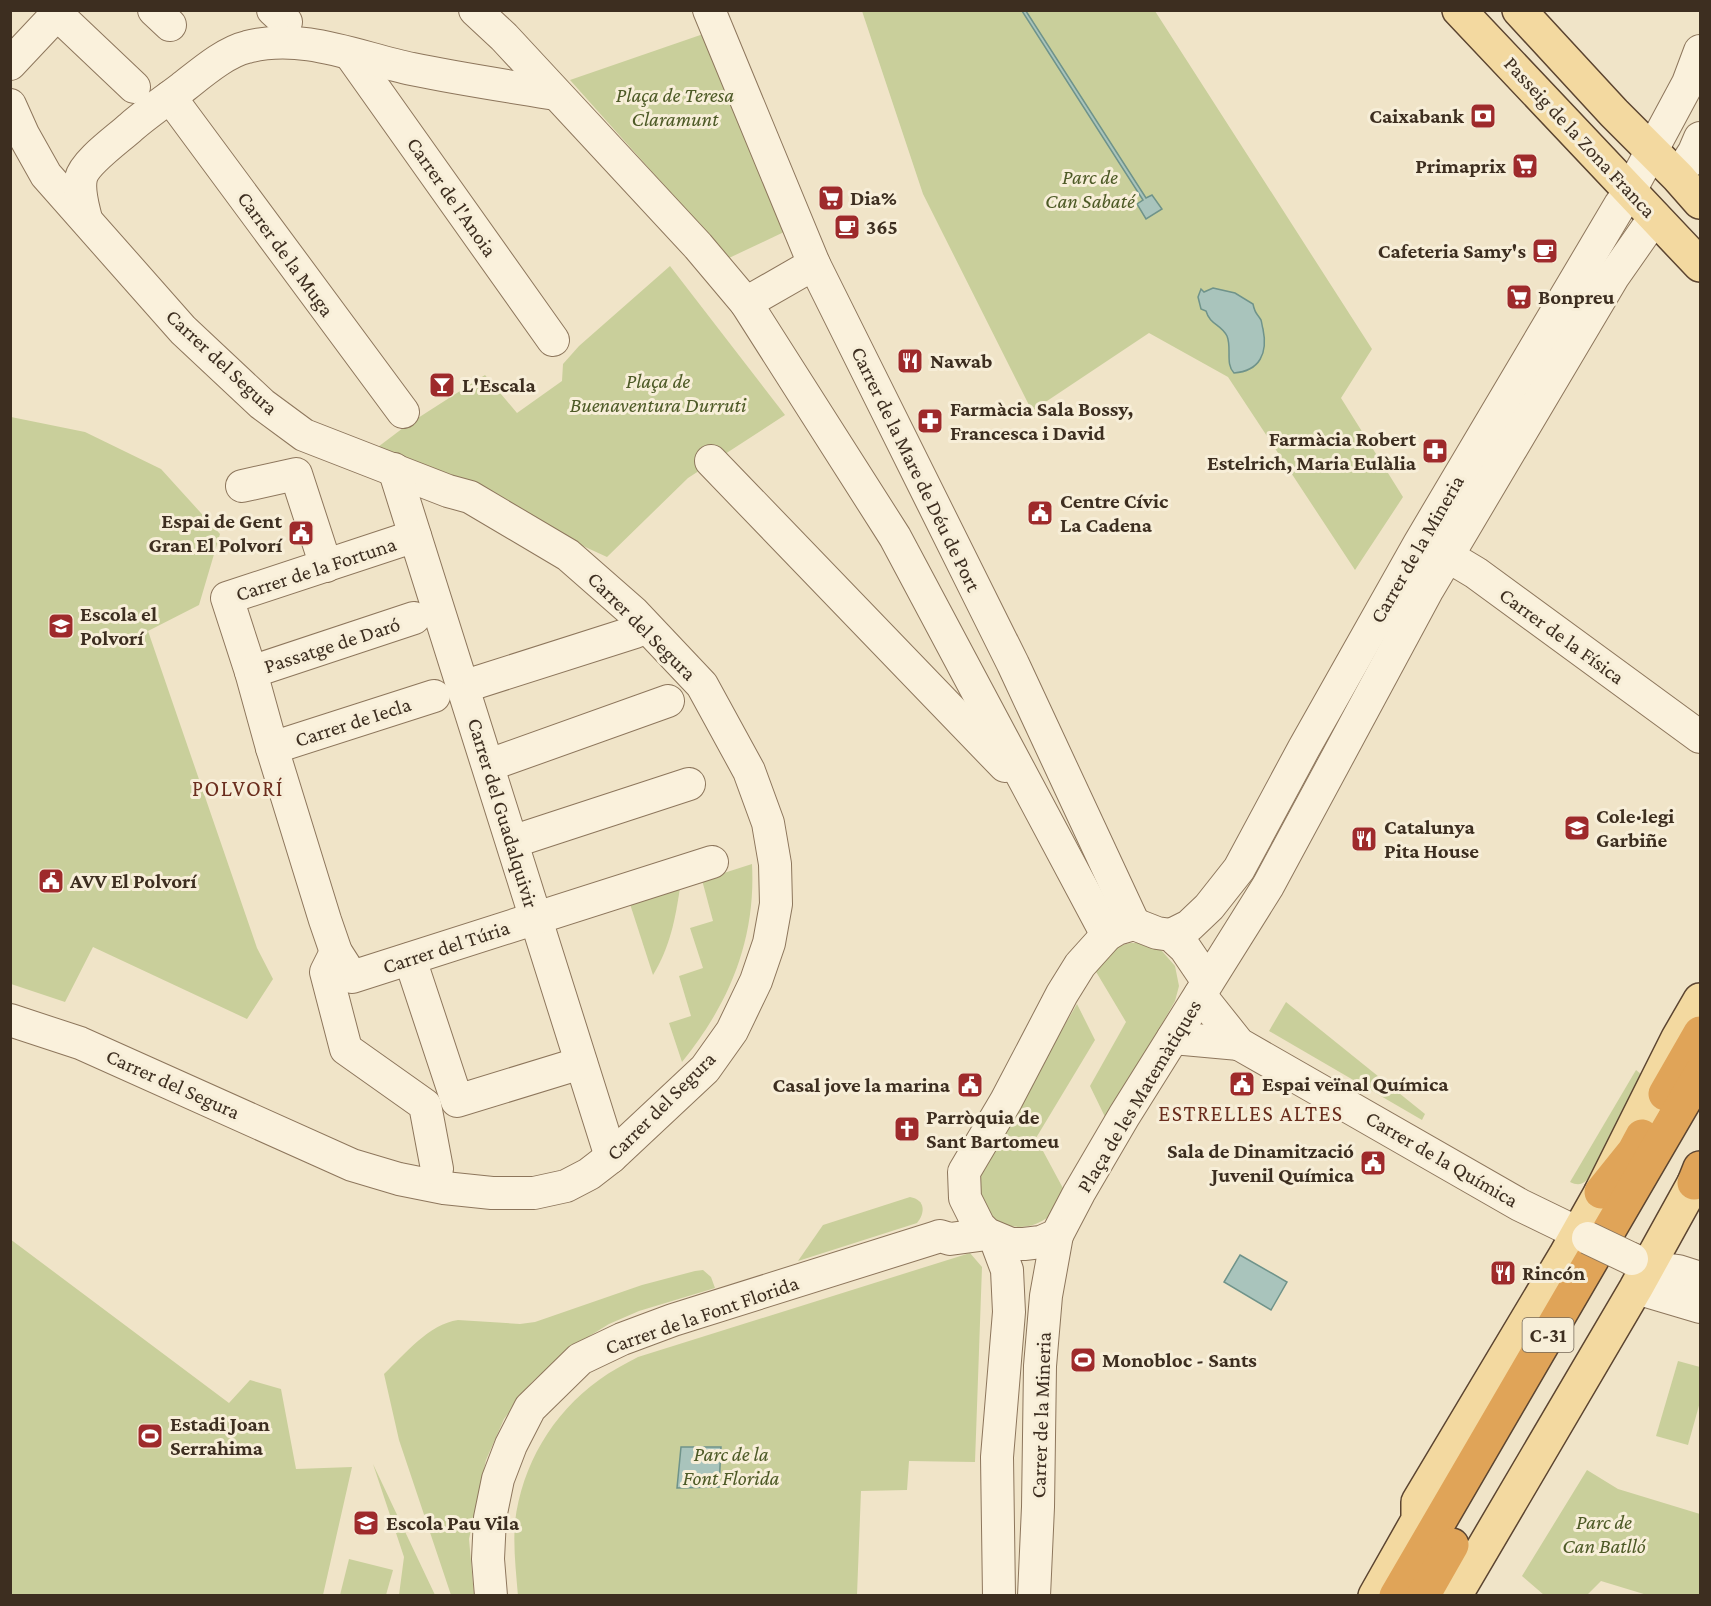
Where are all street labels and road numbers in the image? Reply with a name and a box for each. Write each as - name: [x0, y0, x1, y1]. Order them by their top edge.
- street label: Passeig de la Zona Franca: [1499, 51, 1661, 223]
- street label: Carrer de l'Anoia: [402, 133, 502, 262]
- street label: Carrer de la Muga: [233, 187, 340, 321]
- street label: Carrer del Segura: [161, 304, 283, 420]
- street label: Carrer de la Mare de Déu de Port: [846, 343, 986, 596]
- street label: Carrer de la Mineria: [1365, 471, 1469, 627]
- street label: Carrer de la Fortuna: [233, 532, 400, 606]
- street label: Carrer del Segura: [583, 567, 702, 686]
- street label: Carrer de la Física: [1495, 583, 1629, 689]
- street label: Passatge de Daró: [261, 612, 403, 678]
- street label: Carrer de Iecla: [292, 692, 414, 752]
- street label: Carrer del Guadalquivir: [463, 715, 543, 911]
- street label: Carrer del Túria: [380, 915, 513, 979]
- street label: Plaça de les Matemàtiques: [1072, 995, 1206, 1197]
- street label: Carrer del Segura: [102, 1044, 244, 1124]
- street label: Carrer del Segura: [602, 1046, 721, 1165]
- street label: Carrer de la Química: [1362, 1106, 1523, 1213]
- street label: Carrer de la Font Florida: [602, 1271, 802, 1359]
- road number: C-31: [1522, 1318, 1574, 1352]
- street label: Carrer de la Mineria: [1026, 1331, 1056, 1499]

